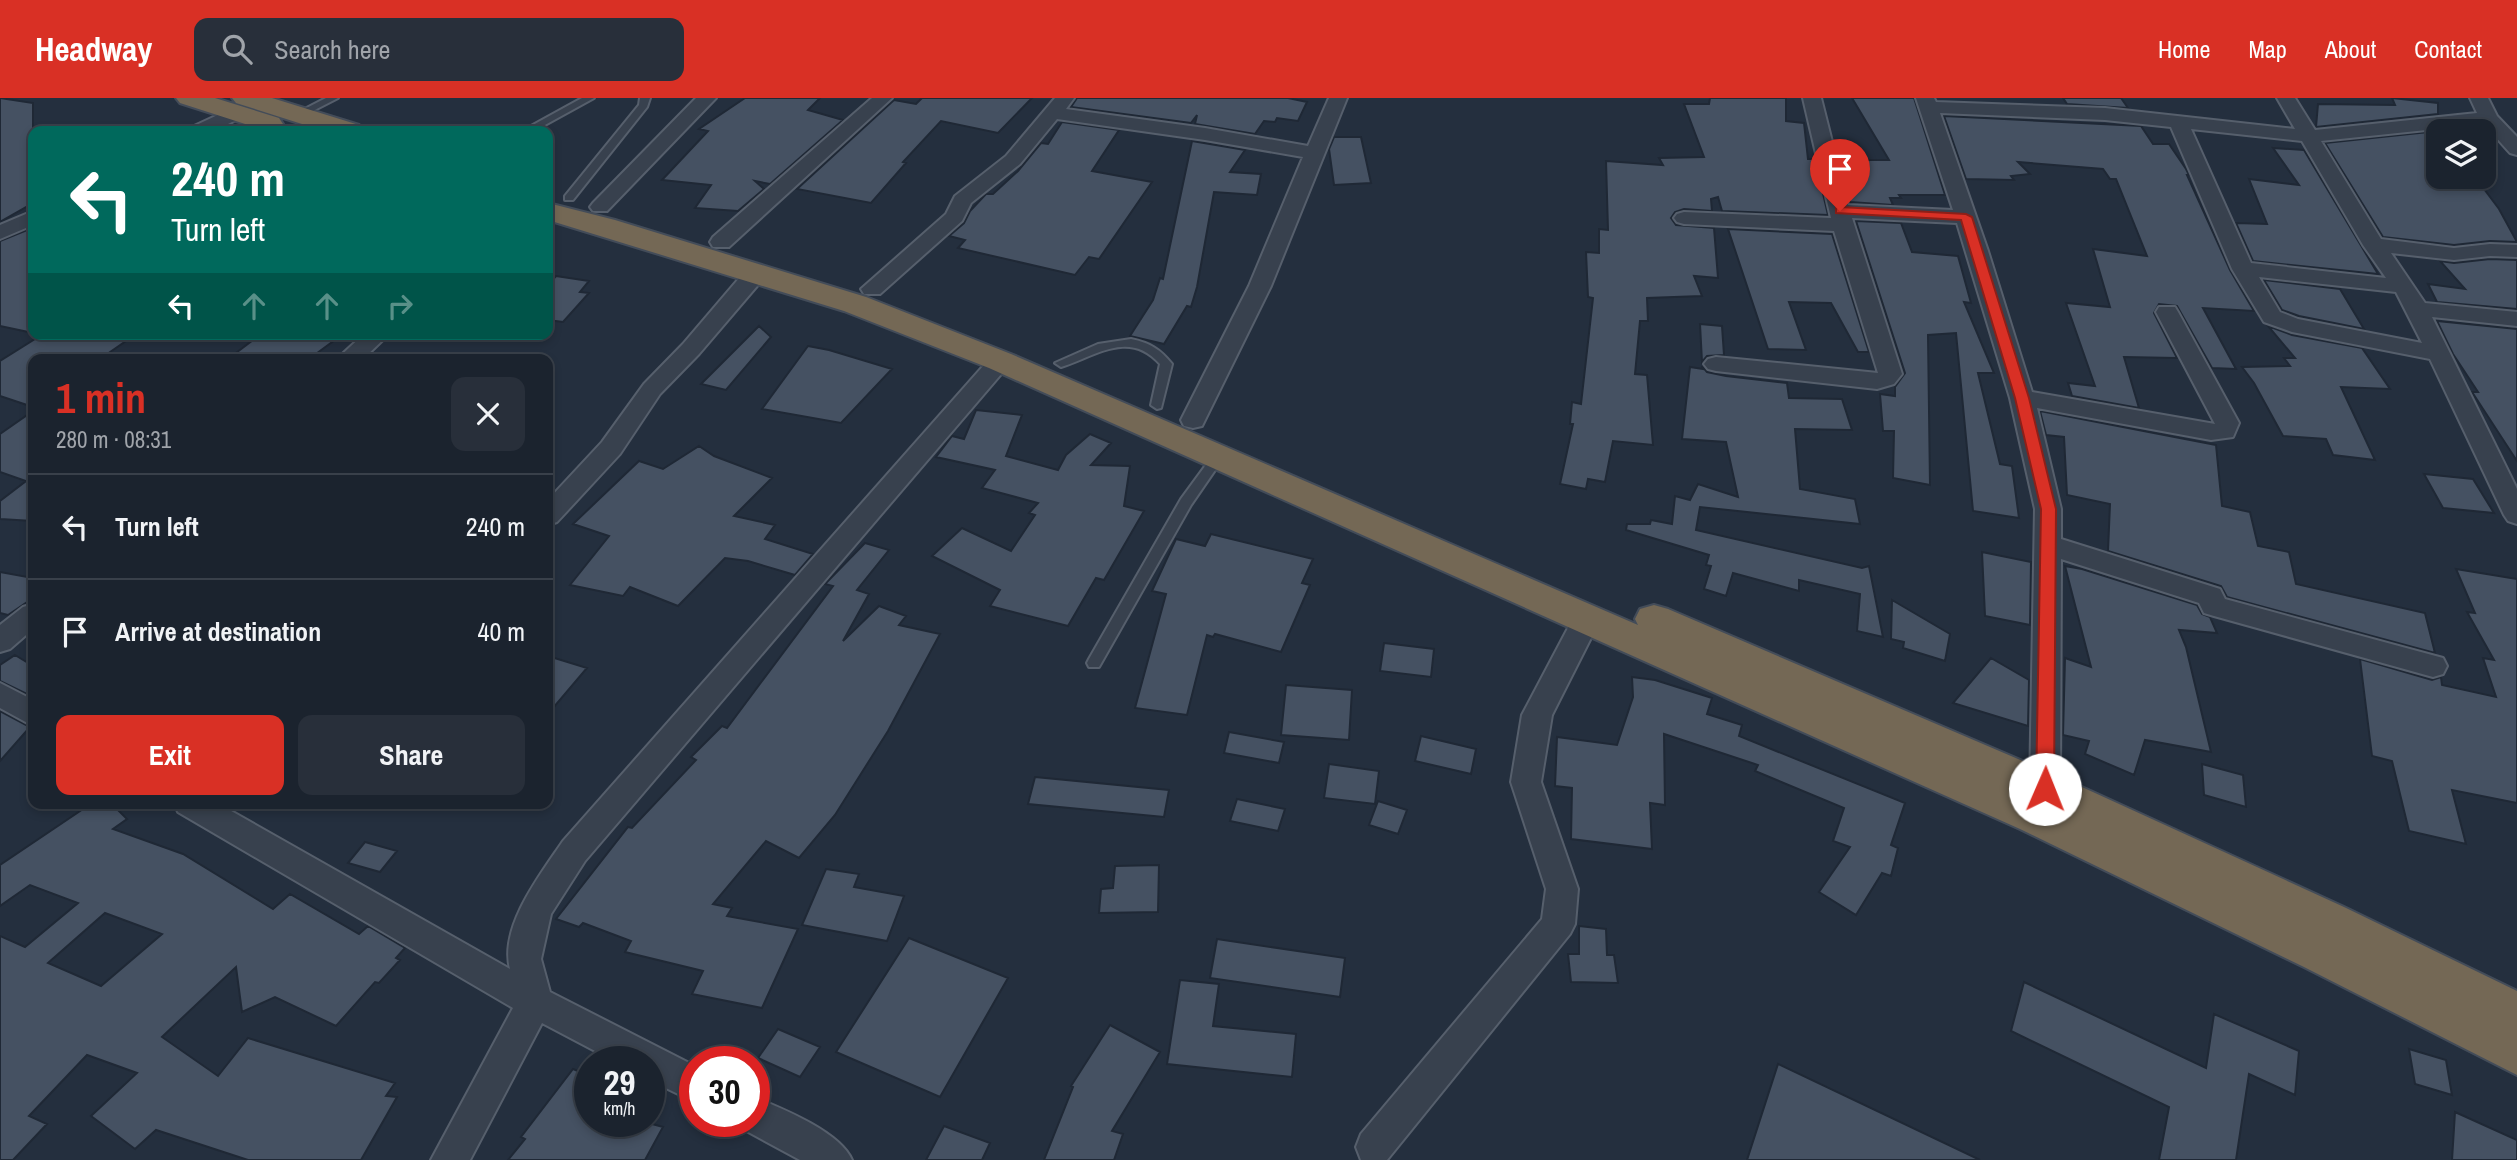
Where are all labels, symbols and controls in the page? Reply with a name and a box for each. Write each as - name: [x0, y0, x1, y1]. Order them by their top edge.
- search box: [194, 18, 684, 81]
- text: Headway: [35, 27, 152, 71]
- icon: search: [218, 30, 256, 68]
- text: Search here: [274, 32, 390, 67]
- text: Home: [2158, 33, 2210, 65]
- text: Map: [2248, 33, 2287, 65]
- text: About: [2325, 33, 2376, 65]
- text: Contact: [2414, 33, 2482, 65]
- map controls: [2426, 119, 2496, 189]
- button: layers: [2426, 119, 2496, 189]
- pin: [1810, 139, 1870, 211]
- text: 240 m: [171, 145, 285, 211]
- icon: arrive: [1821, 150, 1859, 188]
- icon: left: [56, 154, 147, 245]
- text: Turn left: [171, 208, 265, 251]
- icon: left: [162, 287, 200, 325]
- icon: ahead: [235, 287, 273, 325]
- icon: ahead: [308, 287, 346, 325]
- icon: right: [381, 287, 419, 325]
- text: 1 min: [56, 370, 146, 426]
- button: close: [451, 377, 525, 451]
- text: 280 m · 08:31: [56, 424, 171, 455]
- icon: left: [56, 508, 94, 546]
- text: Turn left: [115, 509, 199, 544]
- text: 240 m: [466, 509, 525, 544]
- icon: arrive: [56, 613, 94, 651]
- text: Arrive at destination: [115, 614, 321, 649]
- text: 40 m: [478, 614, 525, 649]
- button: Exit: [56, 715, 284, 795]
- button: Share: [298, 715, 525, 795]
- position arrow: [2008, 752, 2082, 826]
- speed limit sign: 30: [679, 1046, 770, 1137]
- text: 29: [604, 1059, 635, 1106]
- text: km/h: [604, 1096, 636, 1121]

